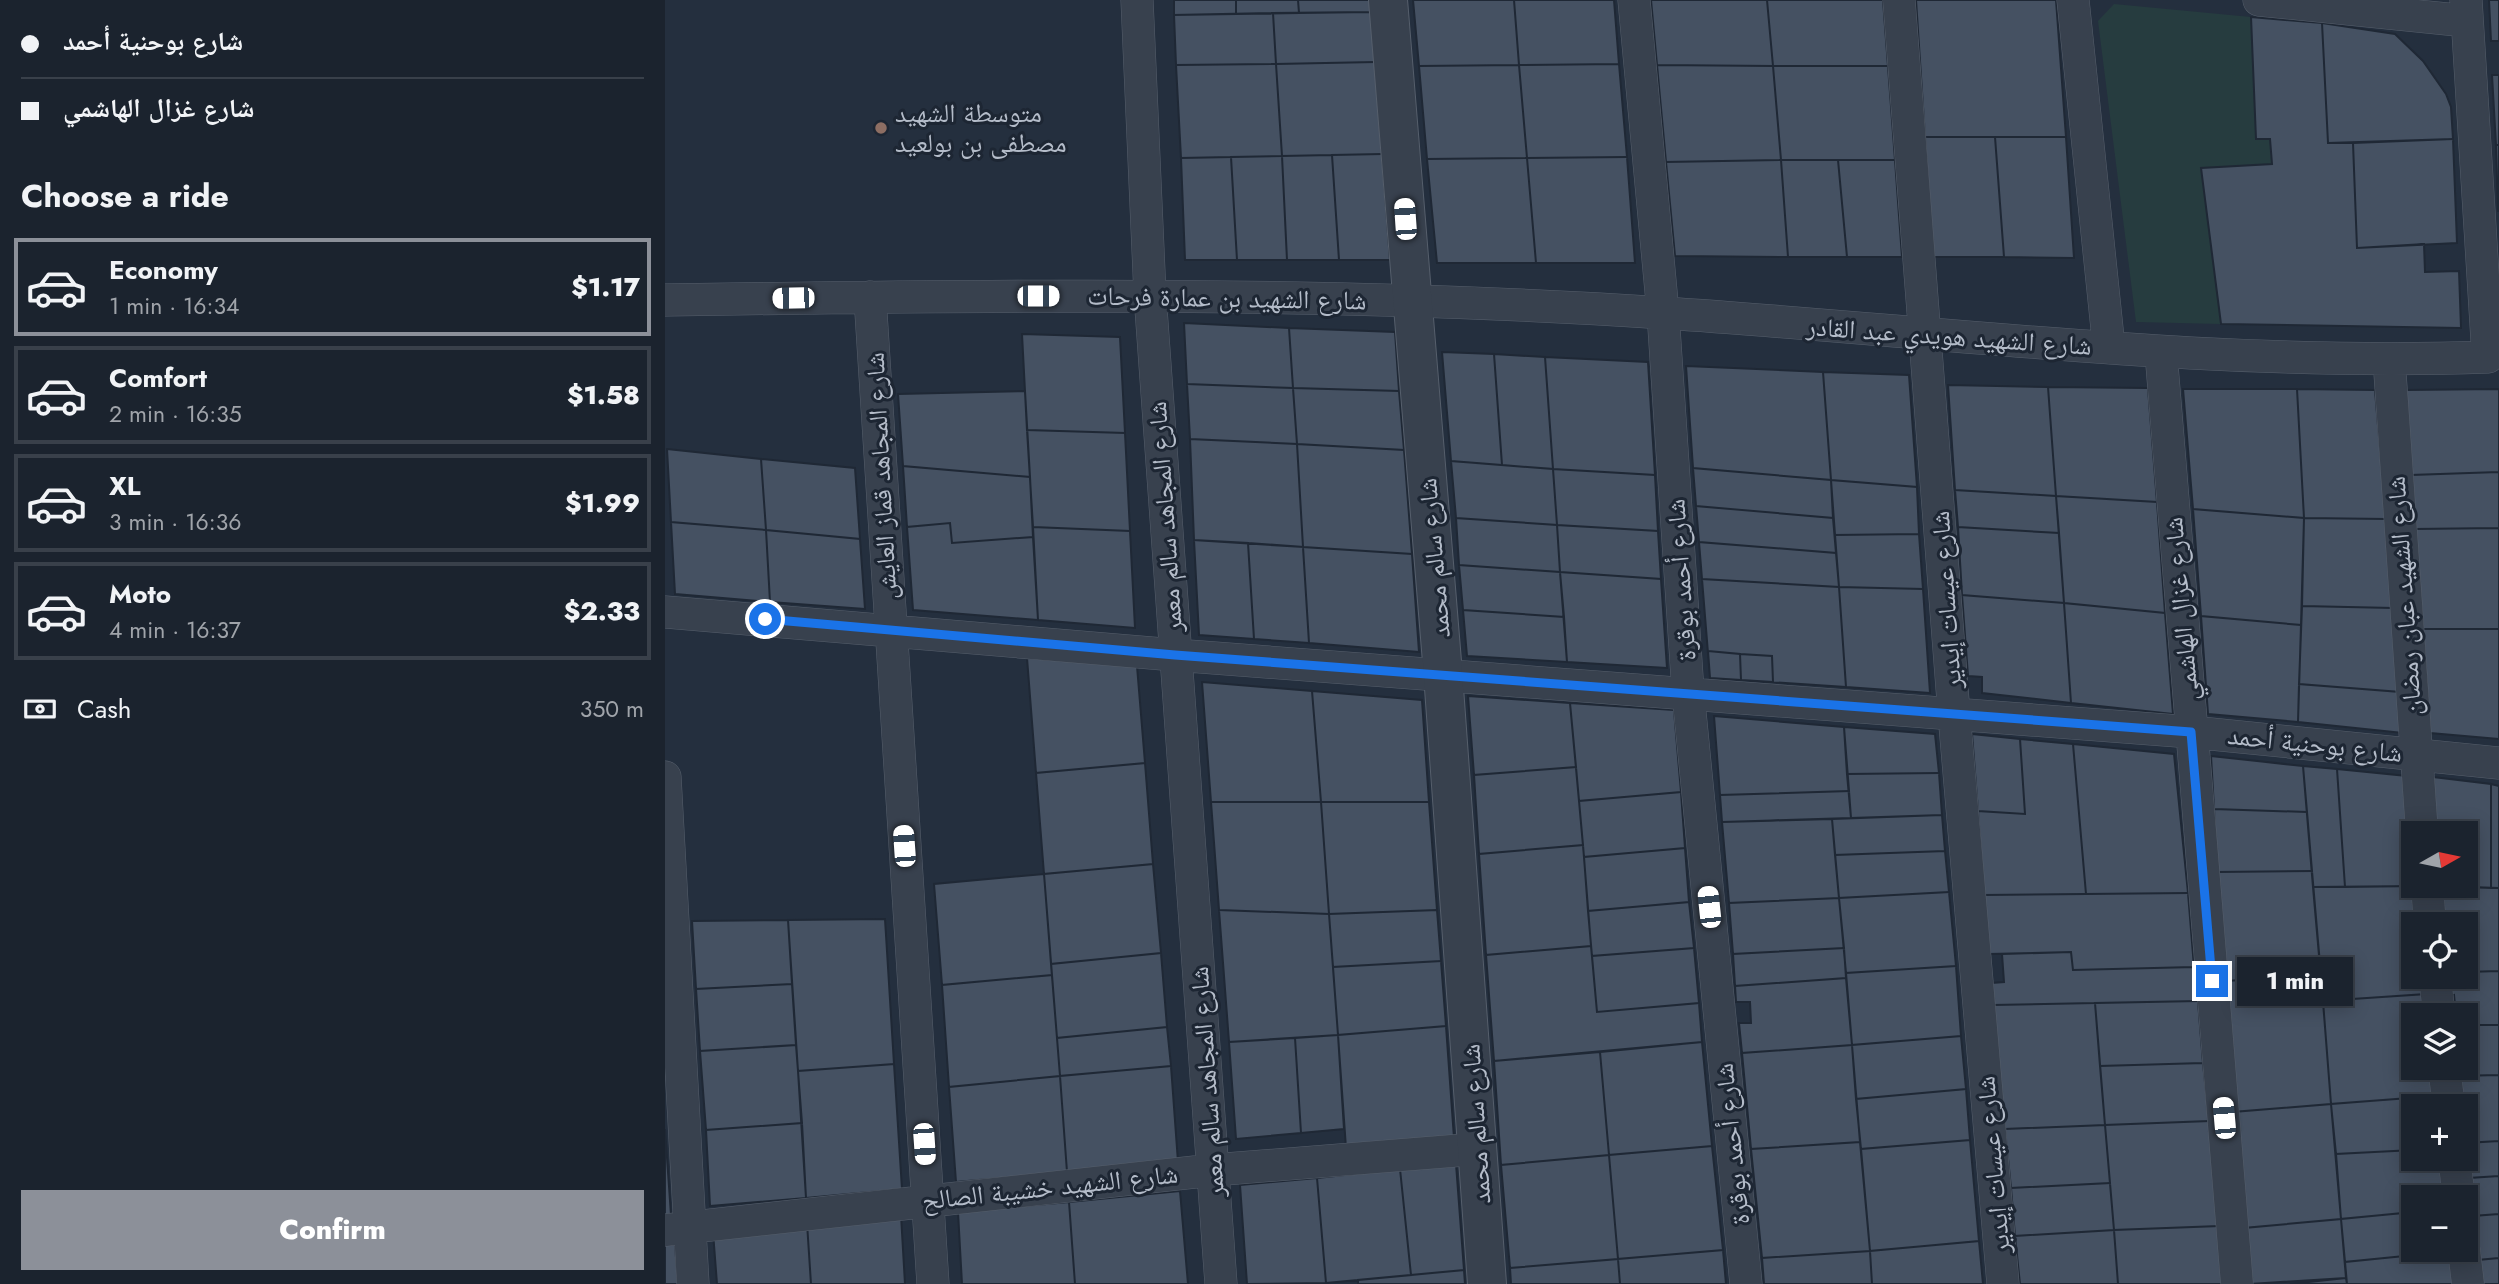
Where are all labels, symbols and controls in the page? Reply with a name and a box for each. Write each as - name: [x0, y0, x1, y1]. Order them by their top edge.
- text: شارع بوحنية أحمد: [63, 22, 243, 60]
- text: شارع غزال الهاشمي: [63, 89, 255, 127]
- place label: متوسطة الشهيد مصطفى بن بولعيد: [895, 94, 1067, 162]
- marker: متوسطة الشهيد مصطفى بن بولعيد: [873, 120, 889, 136]
- text: Choose a ride: [21, 173, 229, 219]
- car: [1394, 197, 1417, 241]
- text: Economy: [109, 251, 218, 289]
- icon: car: [25, 256, 88, 319]
- text: $1.17: [571, 268, 640, 306]
- street label: شارع الشهيد بن عمارة فرحات: [1087, 277, 1367, 319]
- car: [1018, 286, 1060, 307]
- car: [772, 287, 815, 309]
- text: 1 min · 16:34: [109, 289, 239, 323]
- street label: شارع الشهيد هويدي عبد القادر: [1804, 307, 2093, 367]
- street label: شارع المجاهد قماز العايش: [856, 351, 906, 601]
- text: Comfort: [109, 359, 207, 397]
- icon: car: [25, 364, 88, 427]
- text: $1.58: [567, 376, 640, 414]
- text: 2 min · 16:35: [109, 397, 242, 431]
- street label: شارع المجاهد سالم معمر: [1138, 400, 1192, 635]
- text: XL: [109, 467, 141, 505]
- icon: car: [25, 472, 88, 535]
- street label: شارع الشهيد عبان رمضان: [2377, 475, 2431, 717]
- street label: شارع سالم محمد: [1408, 477, 1460, 639]
- text: $1.99: [565, 484, 640, 522]
- street label: شارع أحمد بوقرة: [1656, 498, 1706, 662]
- text: 3 min · 16:36: [109, 505, 241, 539]
- street label: شارع عيسات إيدير: [1921, 510, 1971, 691]
- street label: شارع غزال الهاشمي: [2154, 515, 2210, 702]
- text: Moto: [109, 575, 171, 613]
- icon: car: [25, 580, 88, 643]
- text: $2.33: [564, 592, 640, 630]
- route start: [749, 603, 781, 635]
- text: 4 min · 16:37: [109, 613, 241, 647]
- icon: cash: [21, 690, 59, 728]
- text: Cash: [77, 690, 131, 728]
- text: 350 m: [580, 692, 644, 726]
- street label: شارع بوحنية أحمد: [2226, 716, 2404, 772]
- north arrow: [2401, 821, 2478, 898]
- map controls: [2401, 821, 2478, 1262]
- car: [893, 824, 916, 868]
- car: [1697, 885, 1722, 929]
- button: locate: [2401, 912, 2478, 989]
- callout: 1 min: [2237, 956, 2352, 1006]
- text: 1 min: [2266, 964, 2324, 998]
- street label: شارع المجاهد سالم معمر: [1180, 965, 1234, 1200]
- route end: [2196, 965, 2228, 997]
- button: layers: [2401, 1003, 2478, 1080]
- street label: شارع سالم محمد: [1451, 1043, 1501, 1205]
- street label: شارع أحمد بوقرة: [1705, 1061, 1759, 1227]
- street label: شارع عيسات إيدير: [1966, 1075, 2020, 1256]
- button: +: [2401, 1094, 2478, 1171]
- car: [2212, 1096, 2237, 1140]
- car: [913, 1122, 936, 1166]
- street label: شارع الشهيد خشيبة الصالح: [920, 1155, 1180, 1219]
- button: −: [2401, 1185, 2478, 1262]
- button: Confirm: [21, 1190, 644, 1270]

